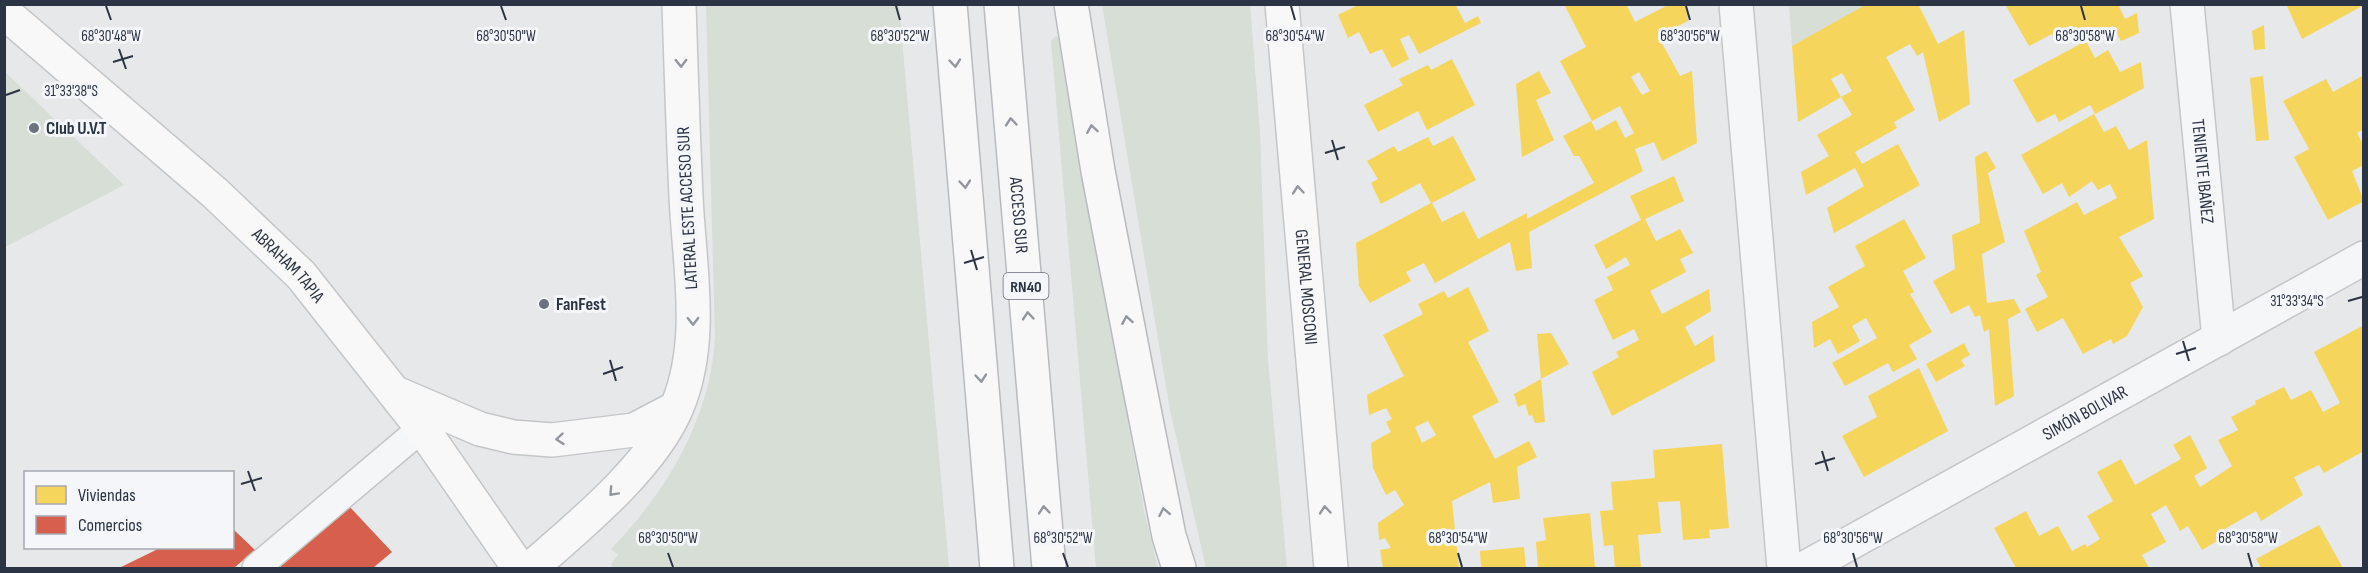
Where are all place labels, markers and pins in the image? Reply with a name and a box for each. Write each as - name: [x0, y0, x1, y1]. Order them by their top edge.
- place label: Club U.V.T: [46, 118, 107, 139]
- marker: Club U.V.T: [27, 121, 41, 135]
- place label: FanFest: [556, 294, 606, 315]
- marker: FanFest: [537, 297, 551, 311]

